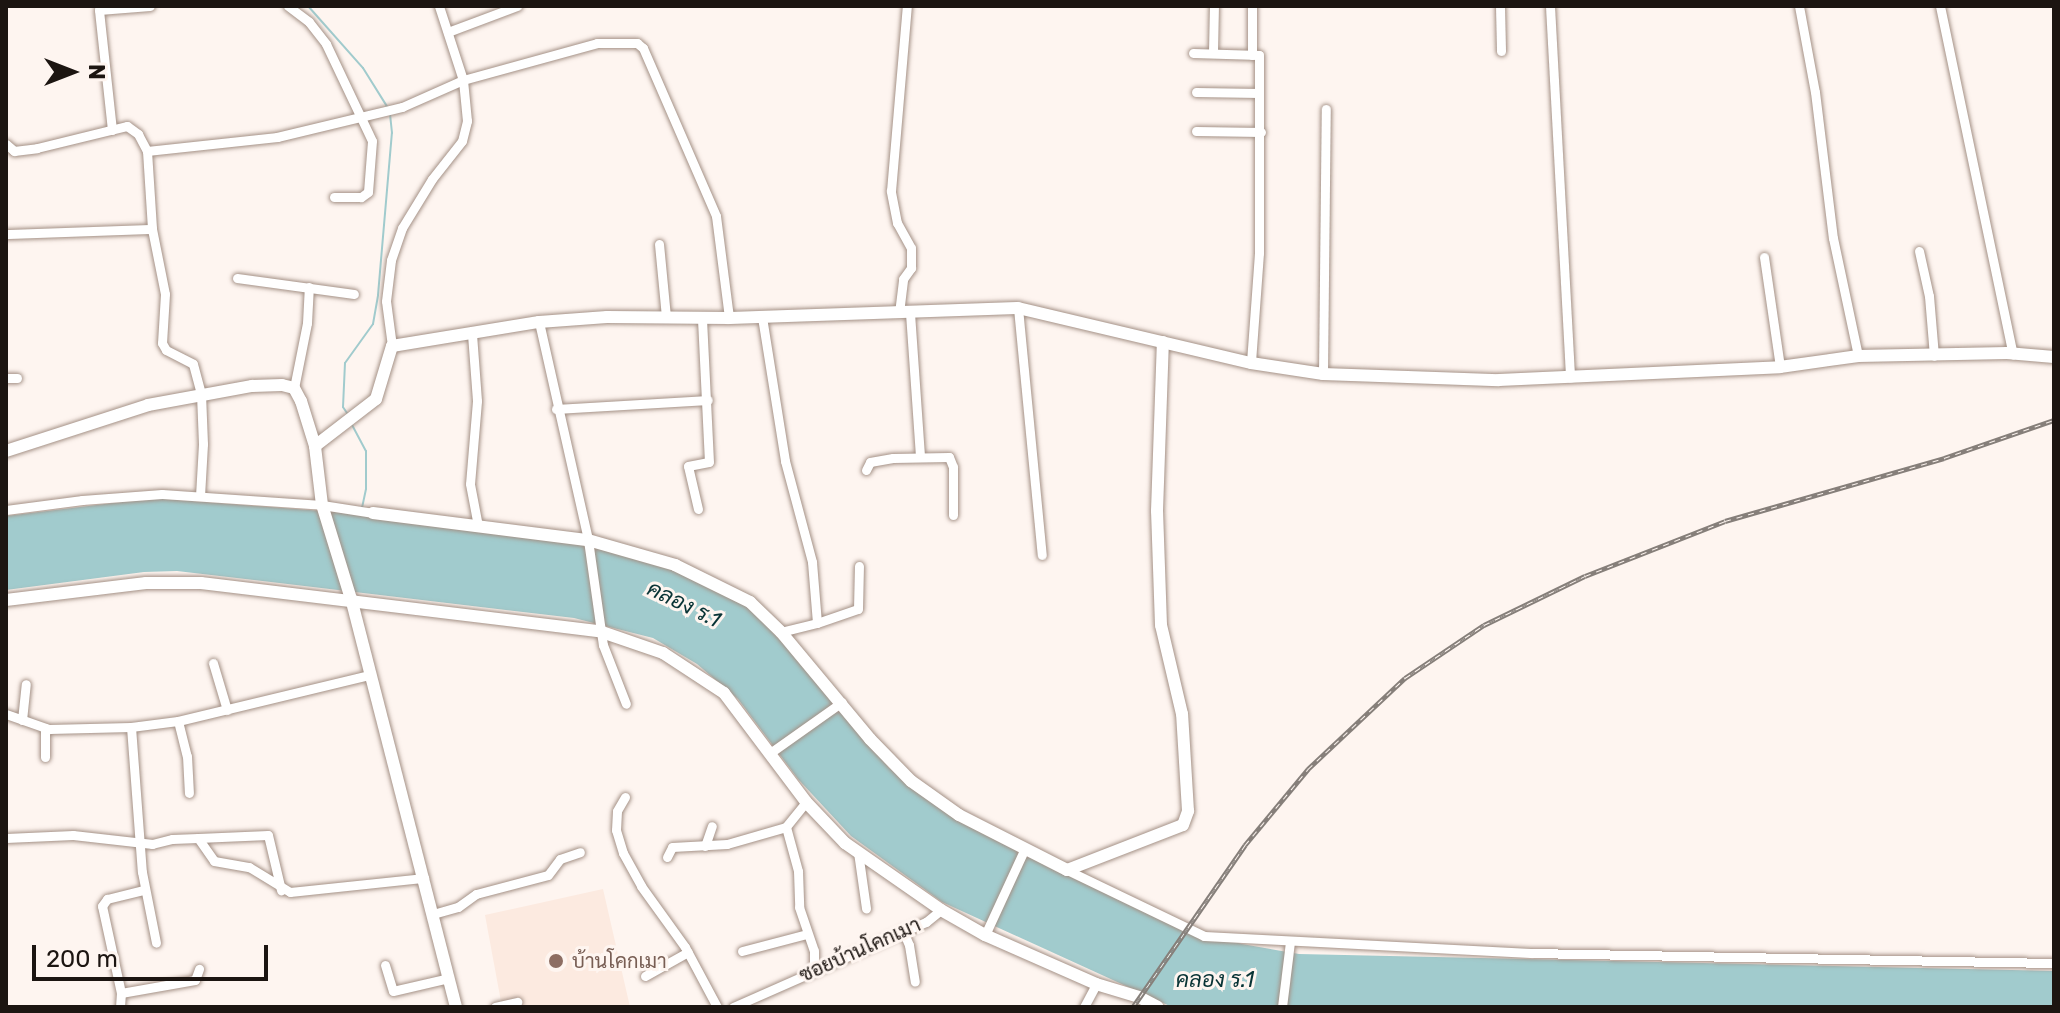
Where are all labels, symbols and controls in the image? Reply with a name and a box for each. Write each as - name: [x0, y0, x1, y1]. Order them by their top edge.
- north arrow: [32, 32, 112, 112]
- text: N: [83, 64, 110, 80]
- water label: คลอง ร.1: [643, 575, 725, 633]
- street label: ซอยบ้านโคกเมา: [796, 913, 924, 987]
- scale bar: [36, 929, 272, 979]
- text: 200 m: [46, 945, 118, 973]
- place label: บ้านโคกเมา: [572, 949, 667, 973]
- marker: บ้านโคกเมา: [547, 952, 565, 970]
- water label: คลอง ร.1: [1176, 967, 1254, 993]

